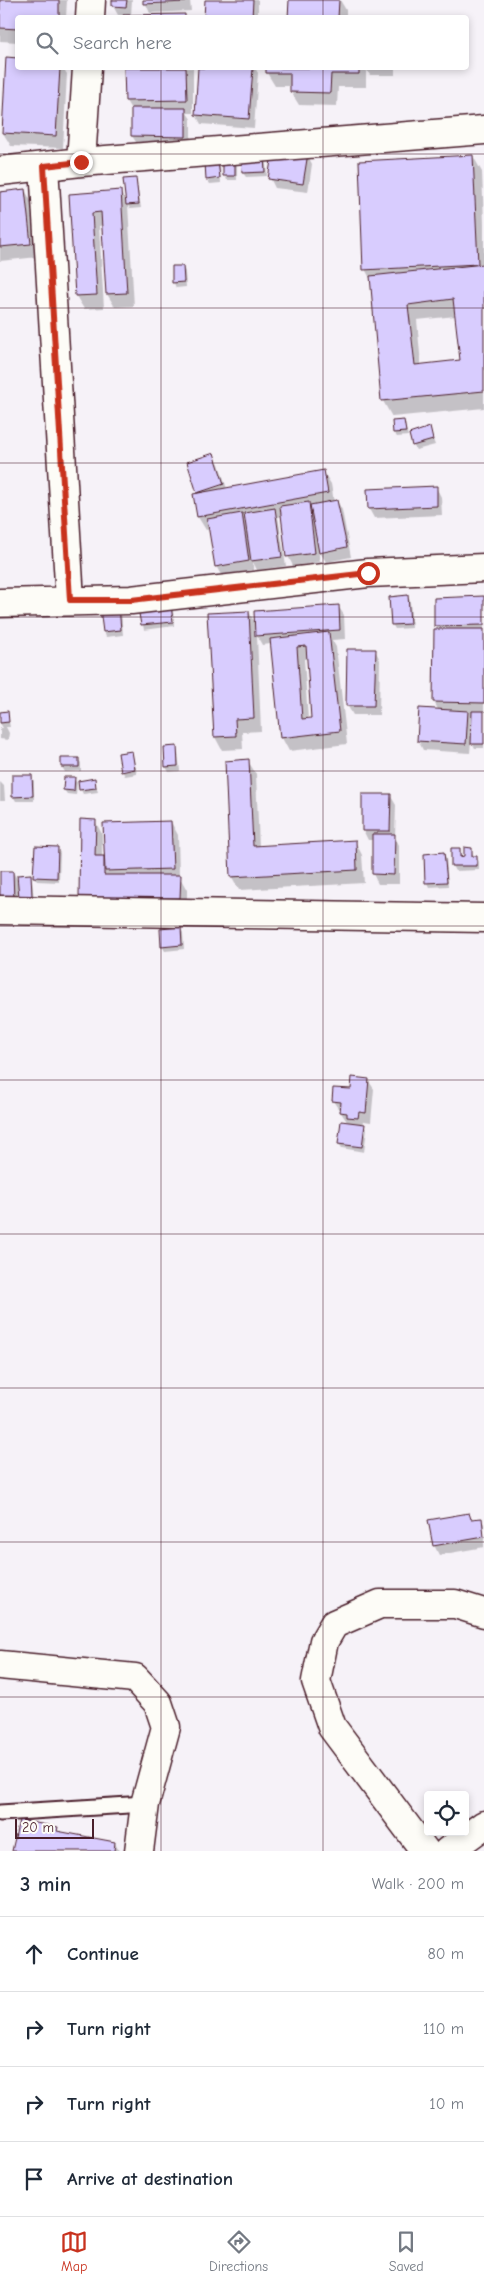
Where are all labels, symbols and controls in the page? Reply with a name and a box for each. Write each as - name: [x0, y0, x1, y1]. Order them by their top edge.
- search box: [15, 15, 469, 70]
- icon: search: [33, 29, 61, 57]
- text: Search here: [73, 32, 172, 54]
- route end: [70, 151, 93, 174]
- route start: [357, 562, 380, 585]
- map controls: [424, 1791, 469, 1836]
- button: locate: [424, 1791, 469, 1836]
- scale bar: [15, 1816, 94, 1839]
- text: 20 m: [22, 1819, 54, 1836]
- text: 3 min: [20, 1872, 71, 1896]
- text: Walk · 200 m: [372, 1875, 464, 1893]
- icon: ahead: [20, 1940, 48, 1968]
- text: Continue: [67, 1943, 139, 1965]
- text: 80 m: [427, 1945, 464, 1963]
- icon: right: [20, 2015, 48, 2043]
- text: Turn right: [67, 2018, 151, 2040]
- text: 110 m: [423, 2020, 464, 2038]
- icon: right: [20, 2090, 48, 2118]
- text: Turn right: [67, 2093, 151, 2115]
- text: 10 m: [429, 2095, 464, 2113]
- icon: arrive: [20, 2165, 48, 2193]
- text: Arrive at destination: [67, 2168, 233, 2190]
- tab: Map: [60, 2228, 88, 2275]
- tab: Directions: [209, 2228, 268, 2275]
- tab: Saved: [389, 2228, 424, 2275]

